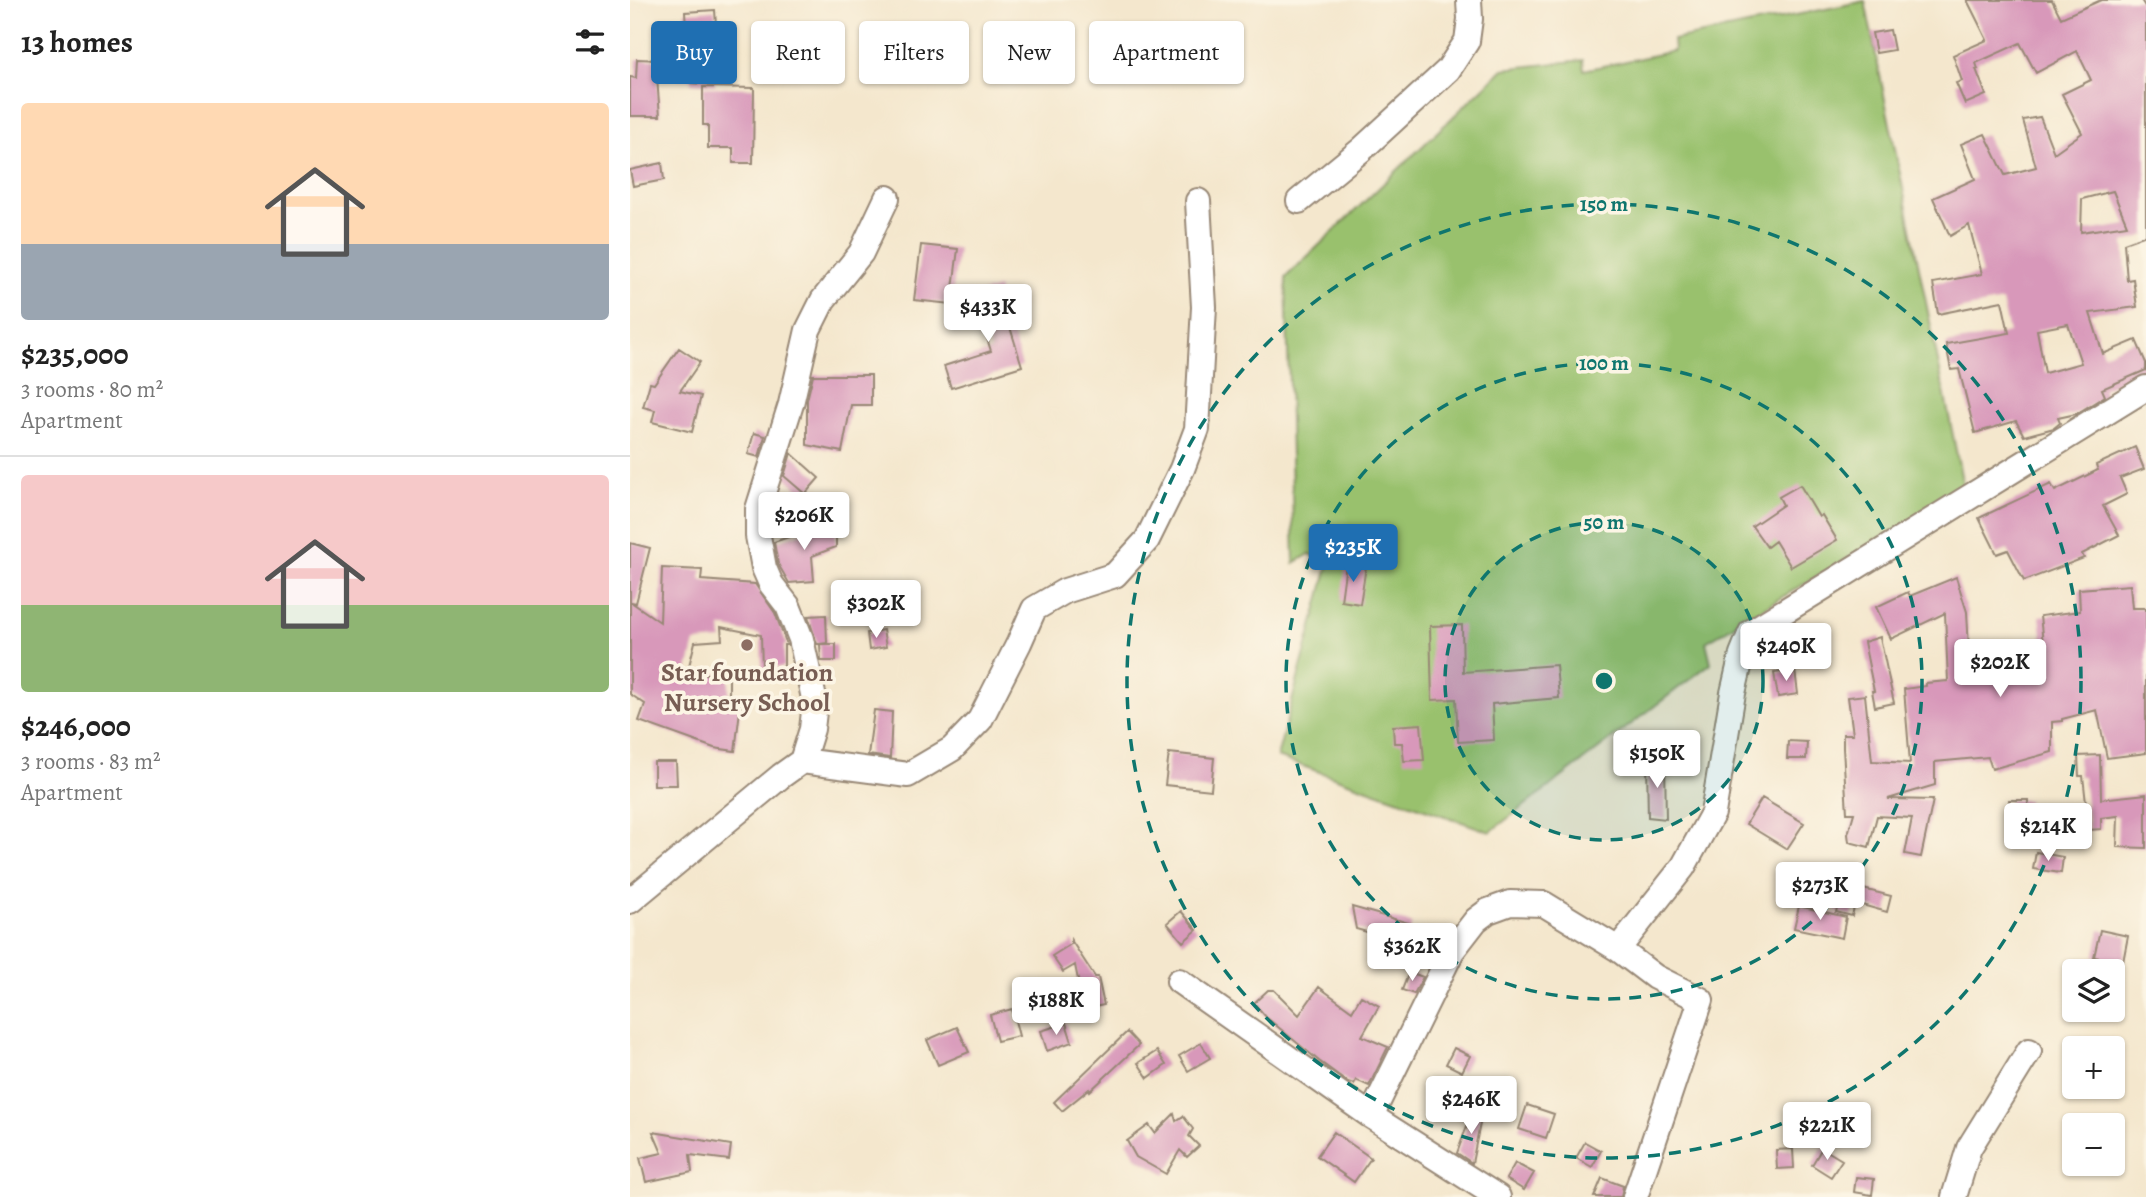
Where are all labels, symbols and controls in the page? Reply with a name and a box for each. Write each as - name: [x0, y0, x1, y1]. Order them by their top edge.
- chip: Buy: [651, 21, 737, 84]
- chip: Rent: [751, 21, 845, 84]
- chip: Filters: [859, 21, 969, 84]
- chip: New: [983, 21, 1075, 84]
- chip: Apartment: [1089, 21, 1244, 84]
- text: 13 homes: [21, 22, 133, 62]
- icon: filters: [571, 23, 609, 61]
- icon: home: [252, 149, 378, 275]
- text: 150 m: [1580, 190, 1629, 218]
- pin: $433K: [939, 284, 1037, 344]
- text: $433K: [960, 291, 1016, 322]
- text: $235,000: [21, 334, 129, 374]
- text: 100 m: [1579, 349, 1629, 377]
- text: 3 rooms · 80 m²: [21, 374, 163, 405]
- text: Apartment: [21, 405, 123, 436]
- pin: $206K: [755, 492, 853, 552]
- text: $206K: [774, 499, 834, 530]
- text: 50 m: [1584, 508, 1625, 536]
- icon: home: [252, 521, 378, 647]
- pin: $235K: [1304, 524, 1402, 584]
- text: $235K: [1325, 531, 1381, 562]
- pin: $302K: [827, 580, 925, 640]
- text: $302K: [847, 587, 905, 618]
- pin: $240K: [1737, 624, 1835, 683]
- text: $240K: [1756, 630, 1816, 661]
- marker: Star foundation Nursery School: [739, 637, 755, 653]
- pin: $202K: [1951, 640, 2049, 699]
- text: $202K: [1970, 646, 2030, 677]
- place label: Star foundation Nursery School: [661, 655, 833, 720]
- centre of rings: [1592, 669, 1616, 693]
- text: $246,000: [21, 706, 131, 746]
- pin: $150K: [1608, 730, 1706, 790]
- text: $150K: [1629, 737, 1685, 768]
- text: 3 rooms · 83 m²: [21, 746, 161, 777]
- text: Apartment: [21, 777, 123, 808]
- pin: $214K: [1999, 804, 2097, 863]
- text: $214K: [2020, 810, 2076, 841]
- pin: $273K: [1771, 862, 1869, 922]
- text: $273K: [1792, 869, 1848, 900]
- pin: $362K: [1363, 923, 1461, 983]
- text: $362K: [1383, 930, 1441, 961]
- map controls: [2062, 959, 2125, 1176]
- button: layers: [2062, 959, 2125, 1022]
- pin: $188K: [1007, 978, 1105, 1037]
- text: $188K: [1028, 984, 1084, 1015]
- button: +: [2062, 1036, 2125, 1099]
- pin: $246K: [1422, 1076, 1520, 1136]
- text: $246K: [1442, 1083, 1500, 1114]
- pin: $221K: [1778, 1102, 1876, 1162]
- text: $221K: [1799, 1109, 1855, 1140]
- button: −: [2062, 1113, 2125, 1176]

